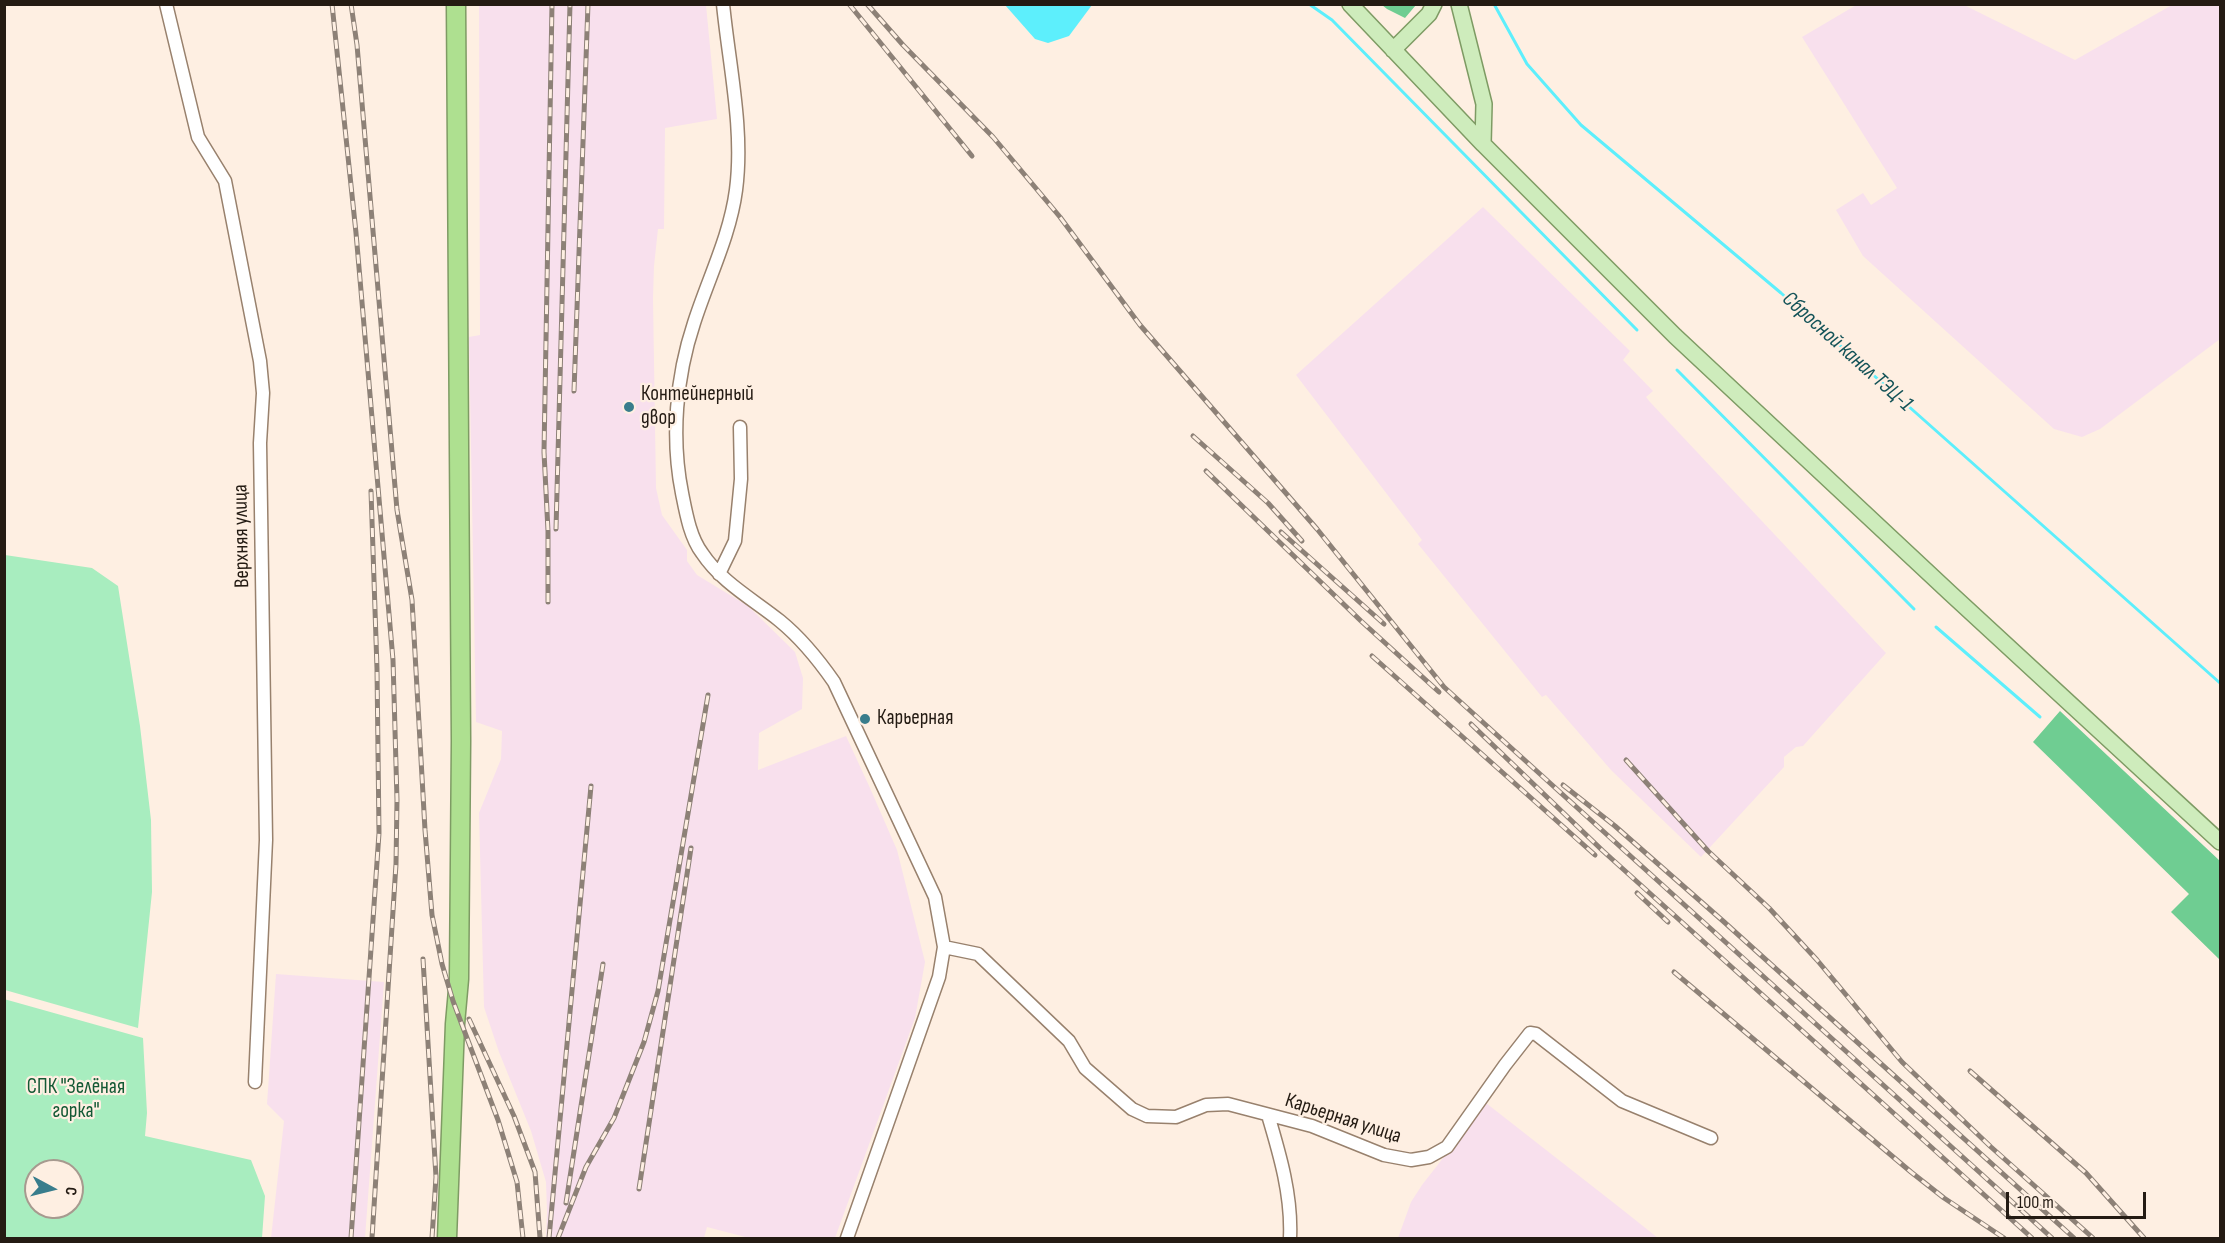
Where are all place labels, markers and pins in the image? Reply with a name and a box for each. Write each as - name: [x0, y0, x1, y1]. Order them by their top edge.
- place label: Контейнерный двор: [641, 382, 754, 432]
- marker: Контейнерный двор: [622, 400, 636, 414]
- place label: Карьерная: [877, 706, 953, 732]
- marker: Карьерная: [858, 712, 872, 726]

